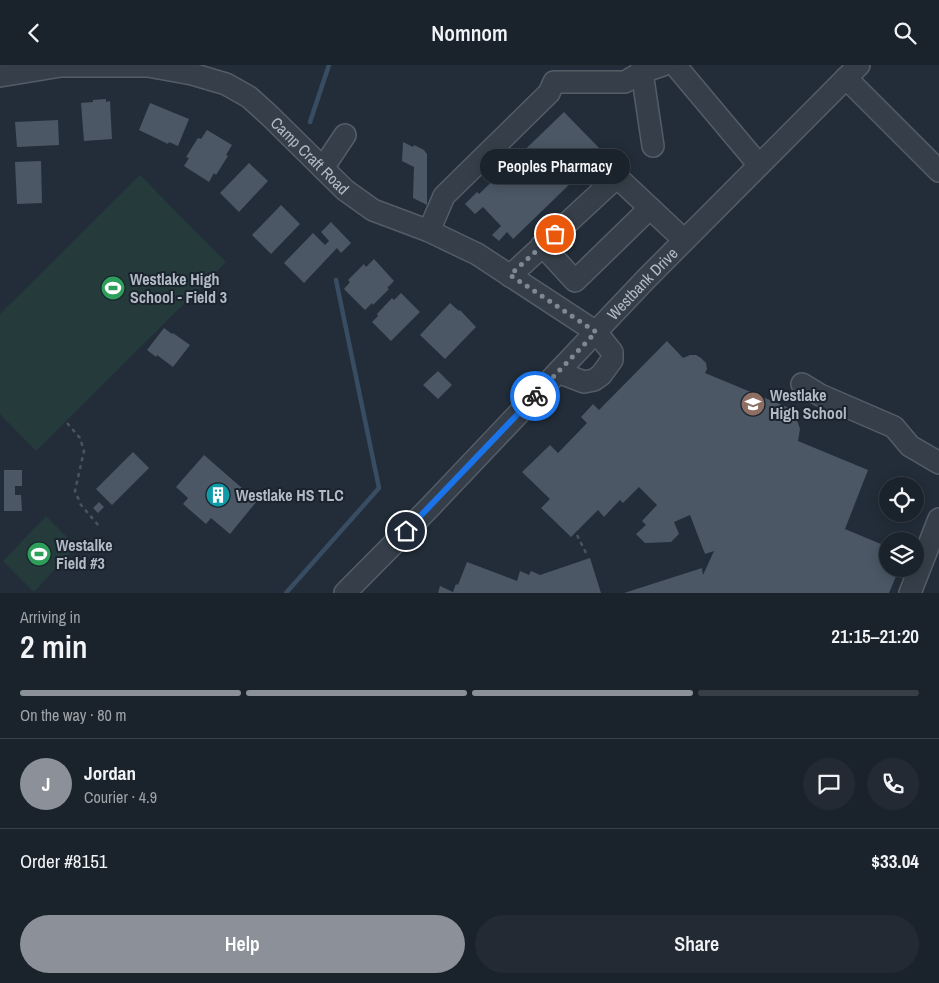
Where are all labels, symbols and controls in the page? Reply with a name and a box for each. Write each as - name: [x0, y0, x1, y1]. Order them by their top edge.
- text: Nomnom: [431, 18, 508, 48]
- icon: back: [20, 19, 48, 47]
- icon: search: [891, 19, 919, 47]
- street label: Camp Craft Road: [266, 112, 354, 199]
- callout: Peoples Pharmacy: [480, 149, 630, 184]
- text: Peoples Pharmacy: [498, 155, 612, 177]
- pin: [534, 213, 576, 255]
- icon: bag: [541, 220, 569, 248]
- street label: Westbank Drive: [602, 242, 682, 325]
- place label: Westlake High School - Field 3: [130, 268, 227, 308]
- sports icon: Westlake High School - Field 3: [100, 275, 126, 301]
- courier: [510, 371, 560, 421]
- icon: bike: [521, 382, 549, 410]
- place label: Westlake High School: [770, 384, 847, 424]
- school or university icon: Westlake High School: [740, 391, 766, 417]
- map controls: [879, 477, 924, 577]
- button: locate: [879, 477, 924, 522]
- building icon: Westlake HS TLC: [205, 482, 231, 508]
- place label: Westlake HS TLC: [236, 484, 344, 506]
- pin: [385, 510, 427, 552]
- icon: home: [392, 517, 420, 545]
- button: layers: [879, 532, 924, 577]
- place label: Westalke Field #3: [56, 534, 113, 574]
- sports icon: Westalke Field #3: [26, 541, 52, 567]
- text: Arriving in: [20, 606, 81, 628]
- text: 21:15–21:20: [831, 623, 919, 649]
- text: 2 min: [20, 625, 88, 668]
- text: On the way · 80 m: [20, 704, 126, 726]
- button: chat: [803, 758, 855, 810]
- button: phone: [867, 758, 919, 810]
- text: Jordan: [84, 760, 136, 786]
- text: J: [42, 771, 50, 797]
- text: Courier · 4.9: [84, 786, 157, 808]
- text: Order #8151: [20, 848, 107, 874]
- text: $33.04: [871, 848, 919, 874]
- button: Help: [20, 915, 465, 973]
- button: Share: [475, 915, 919, 973]

